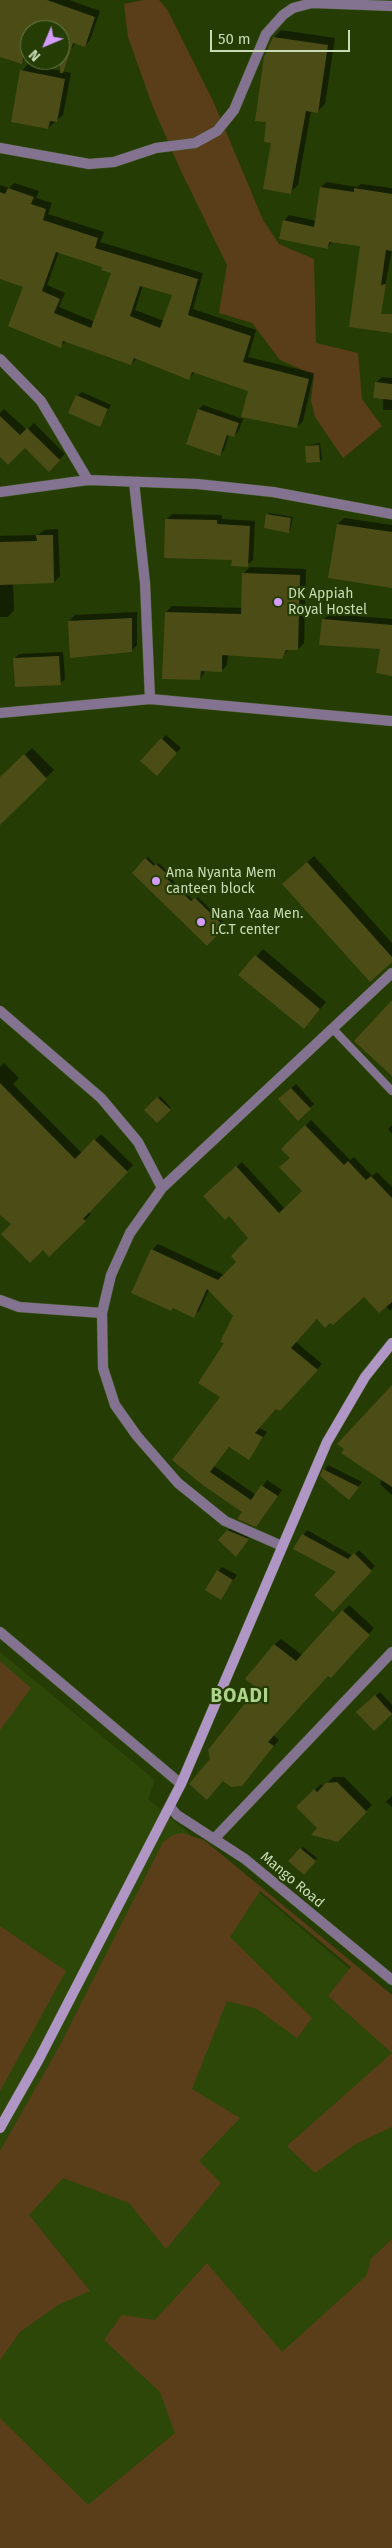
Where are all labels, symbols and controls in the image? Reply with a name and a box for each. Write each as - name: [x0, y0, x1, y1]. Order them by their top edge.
- north arrow: [20, 20, 70, 70]
- scale bar: [212, 20, 352, 52]
- text: 50 m: [218, 30, 251, 48]
- text: N: [25, 46, 44, 65]
- place label: DK Appiah Royal Hostel: [288, 586, 367, 618]
- marker: DK Appiah Royal Hostel: [272, 596, 284, 608]
- place label: Ama Nyanta Mem canteen block: [166, 865, 276, 898]
- marker: Ama Nyanta Mem canteen block: [150, 875, 162, 887]
- place label: Nana Yaa Men. I.C.T center: [211, 906, 303, 939]
- marker: Nana Yaa Men. I.C.T center: [195, 916, 207, 928]
- district label: BOADI: [210, 1686, 270, 1708]
- street label: Mango Road: [257, 1849, 327, 1911]

